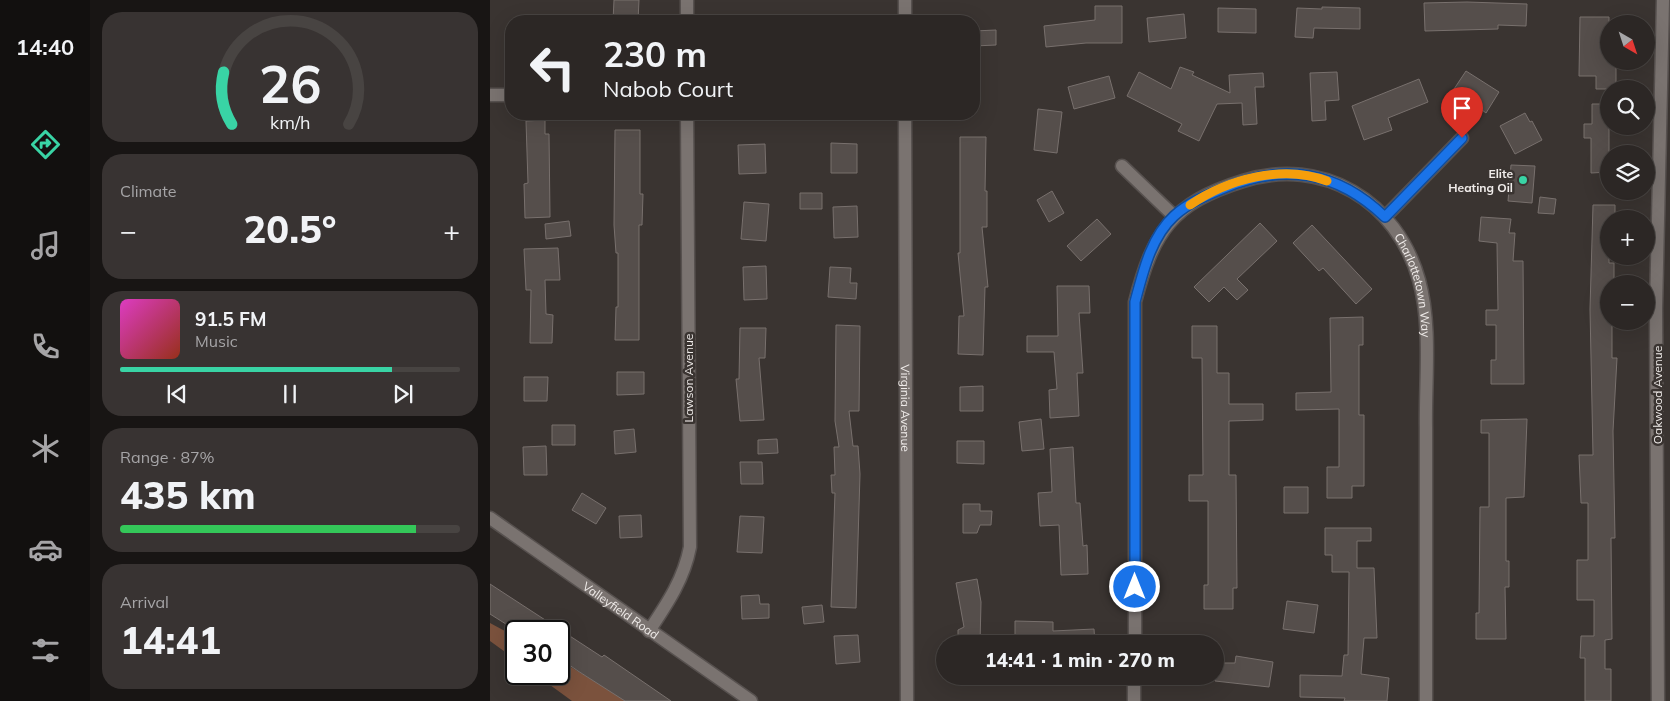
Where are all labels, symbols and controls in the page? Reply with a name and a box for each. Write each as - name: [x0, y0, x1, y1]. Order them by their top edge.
- north arrow: [1600, 15, 1655, 70]
- map controls: [1600, 15, 1655, 330]
- text: 230 m: [603, 32, 707, 76]
- text: 14:40: [16, 33, 74, 61]
- icon: left: [520, 35, 585, 100]
- text: 26: [259, 51, 321, 116]
- text: Nabob Court: [603, 75, 733, 103]
- button: search: [1600, 80, 1655, 135]
- pin: [1441, 87, 1483, 138]
- icon: arrive: [1448, 94, 1476, 122]
- text: km/h: [270, 111, 310, 133]
- icon: directions: [28, 127, 63, 162]
- button: layers: [1600, 145, 1655, 200]
- place label: Elite Heating Oil: [1448, 166, 1513, 195]
- marker: Elite Heating Oil: [1517, 174, 1529, 186]
- text: Climate: [120, 181, 176, 201]
- text: 20.5°: [244, 205, 336, 253]
- button: +: [1600, 210, 1655, 265]
- text: −: [120, 213, 137, 248]
- text: +: [443, 213, 460, 248]
- icon: music: [28, 228, 63, 263]
- street label: Charlottetown Way: [1392, 230, 1434, 338]
- button: −: [1600, 275, 1655, 330]
- text: 91.5 FM: [195, 307, 267, 331]
- icon: phone: [28, 329, 63, 364]
- text: Music: [195, 331, 238, 351]
- street label: Lawson Avenue: [681, 334, 696, 422]
- street label: Oakwood Avenue: [1650, 346, 1665, 444]
- street label: Virginia Avenue: [898, 364, 914, 452]
- icon: previous: [163, 380, 191, 408]
- icon: pause: [276, 380, 304, 408]
- icon: next: [389, 380, 417, 408]
- icon: climate: [28, 431, 63, 466]
- text: Range · 87%: [120, 447, 215, 467]
- text: 435 km: [120, 471, 256, 519]
- icon: car: [28, 532, 63, 567]
- position arrow: [1108, 560, 1160, 612]
- street label: Valleyfield Road: [580, 578, 662, 642]
- text: Arrival: [120, 592, 169, 612]
- text: 14:41: [120, 616, 221, 664]
- speed limit sign: 30: [505, 620, 570, 685]
- icon: filters: [28, 633, 63, 668]
- text: 14:41 · 1 min · 270 m: [985, 648, 1175, 672]

